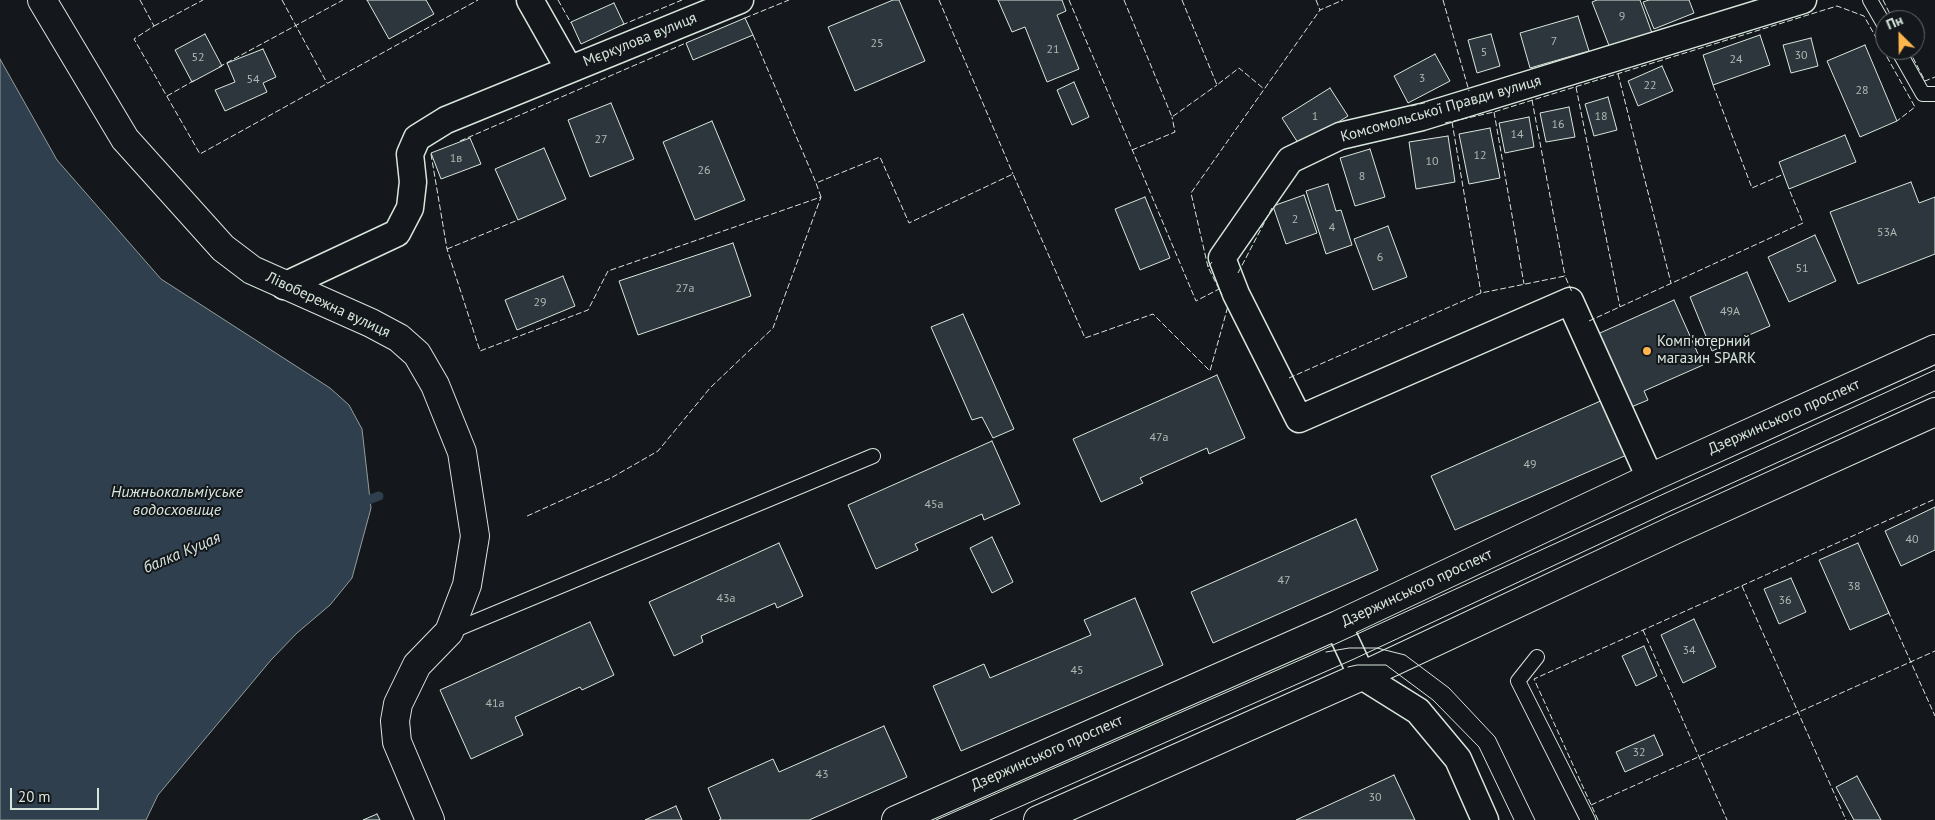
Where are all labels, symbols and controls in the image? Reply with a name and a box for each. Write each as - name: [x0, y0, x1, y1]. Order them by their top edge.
- street label: Мєркулова вулиця: [581, 9, 699, 71]
- house number: 9: [1619, 10, 1625, 24]
- north arrow: [1875, 10, 1925, 60]
- text: Пн: [1883, 11, 1906, 34]
- house number: 7: [1551, 35, 1557, 49]
- house number: 25: [870, 37, 884, 51]
- house number: 21: [1046, 43, 1060, 57]
- house number: 5: [1481, 46, 1487, 60]
- house number: 30: [1794, 49, 1808, 63]
- house number: 52: [191, 51, 205, 65]
- house number: 24: [1729, 53, 1743, 67]
- street label: Комсомольської Правди вулиця: [1339, 72, 1543, 146]
- house number: 3: [1419, 72, 1425, 86]
- house number: 54: [246, 73, 260, 87]
- house number: 22: [1643, 79, 1657, 93]
- house number: 28: [1855, 84, 1869, 98]
- house number: 1: [1312, 110, 1318, 124]
- house number: 18: [1594, 110, 1608, 124]
- house number: 16: [1551, 118, 1565, 132]
- house number: 14: [1510, 128, 1524, 142]
- house number: 27: [594, 133, 608, 147]
- house number: 12: [1473, 149, 1487, 163]
- house number: 1в: [450, 152, 462, 166]
- house number: 10: [1425, 155, 1439, 169]
- house number: 26: [697, 164, 711, 178]
- house number: 8: [1359, 170, 1365, 184]
- house number: 2: [1292, 213, 1298, 227]
- house number: 4: [1329, 221, 1335, 235]
- house number: 53А: [1877, 226, 1897, 240]
- house number: 6: [1377, 251, 1383, 265]
- house number: 51: [1795, 262, 1809, 276]
- street label: Лівобережна вулиця: [263, 268, 393, 342]
- house number: 27а: [675, 282, 695, 296]
- house number: 29: [533, 296, 547, 310]
- house number: 49А: [1720, 305, 1740, 319]
- place label: Комп'ютерний магазин SPARK: [1657, 333, 1756, 368]
- marker: Комп'ютерний магазин SPARK: [1641, 345, 1653, 357]
- street label: Дзержинського проспект: [1705, 375, 1863, 459]
- house number: 47а: [1149, 431, 1169, 445]
- house number: 49: [1523, 458, 1537, 472]
- water label: Нижньокальміуське водосховище: [111, 482, 243, 520]
- house number: 45а: [924, 498, 944, 512]
- water label: балка Куцая: [140, 528, 224, 578]
- house number: 40: [1905, 533, 1919, 547]
- street label: Дзержинського проспект: [1339, 545, 1495, 631]
- house number: 47: [1277, 574, 1291, 588]
- house number: 38: [1847, 580, 1861, 594]
- house number: 43а: [716, 592, 736, 606]
- house number: 36: [1778, 594, 1792, 608]
- house number: 34: [1682, 644, 1696, 658]
- house number: 45: [1070, 664, 1084, 678]
- house number: 41а: [485, 697, 505, 711]
- street label: Дзержинського проспект: [968, 711, 1126, 795]
- house number: 32: [1632, 746, 1646, 760]
- house number: 43: [815, 768, 829, 782]
- scale bar: [12, 778, 101, 810]
- text: 20 m: [18, 787, 51, 806]
- house number: 30: [1368, 791, 1382, 805]

